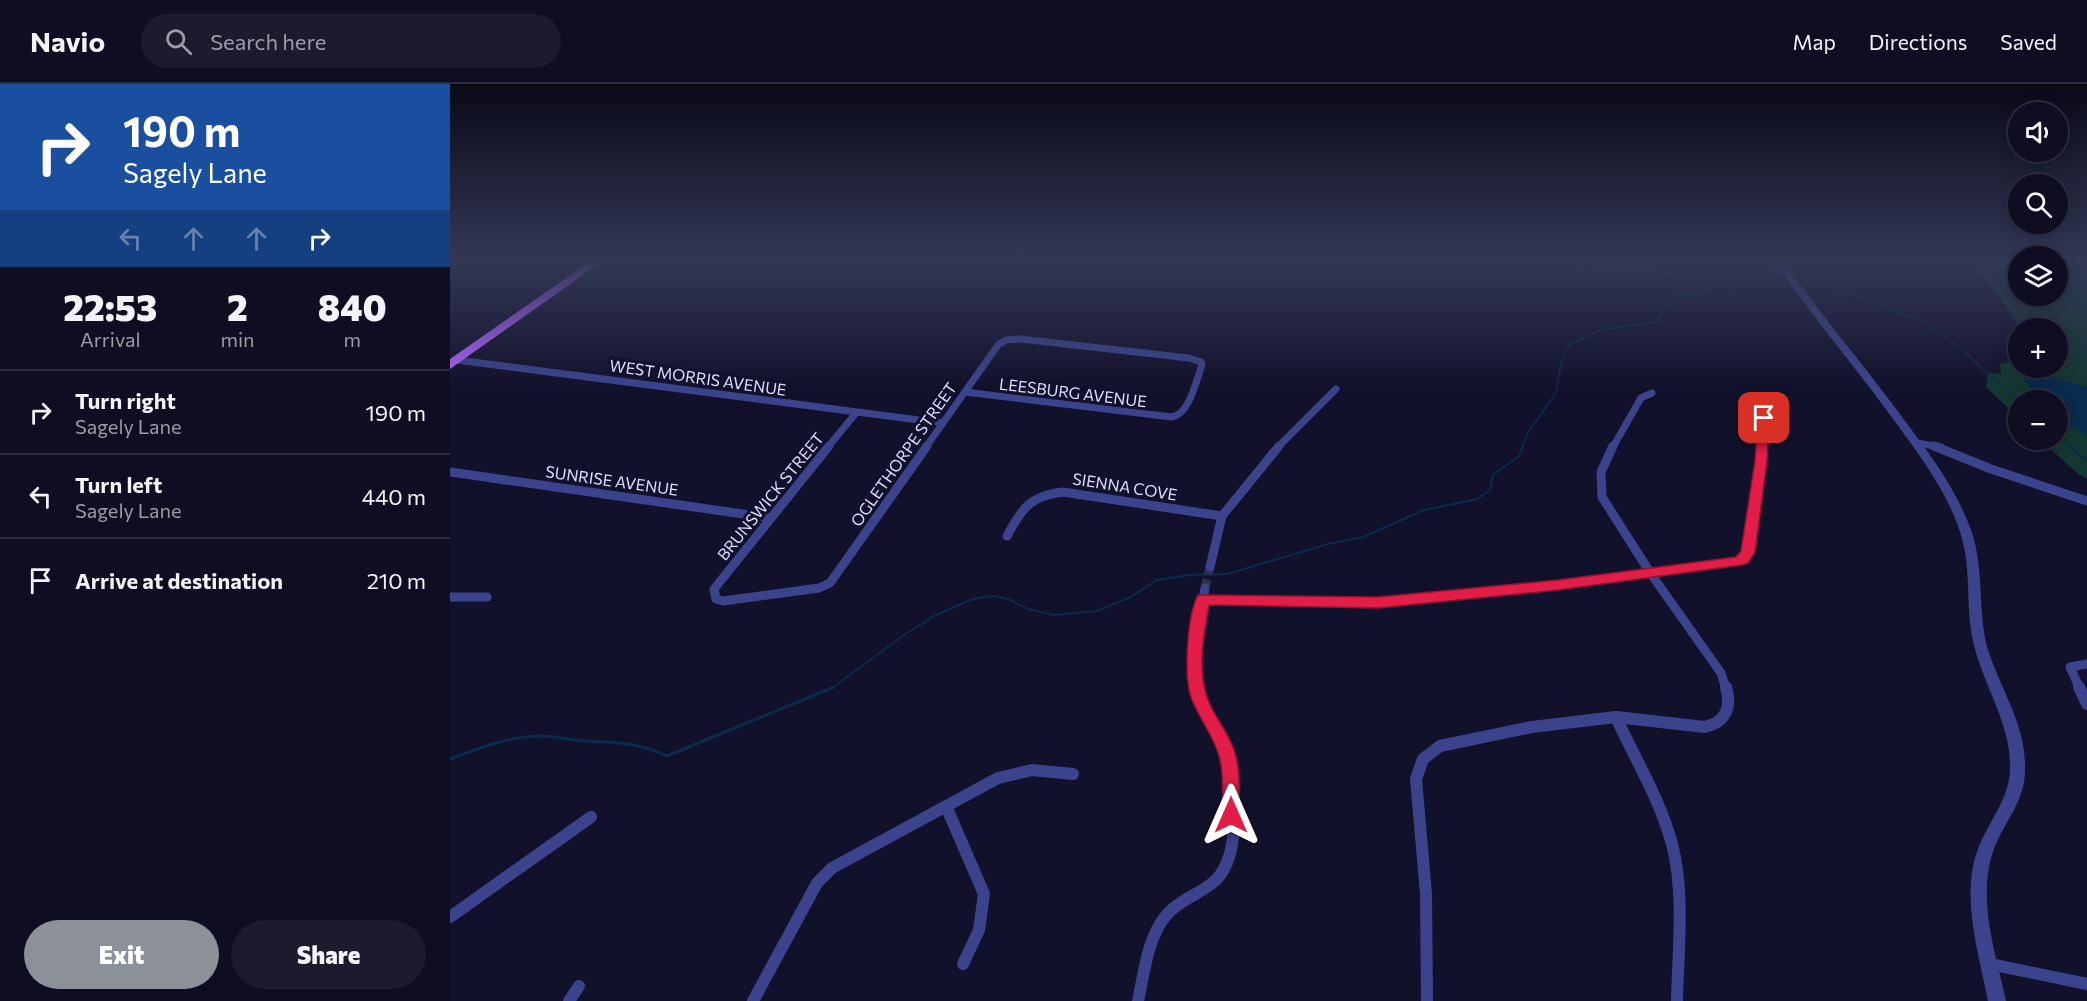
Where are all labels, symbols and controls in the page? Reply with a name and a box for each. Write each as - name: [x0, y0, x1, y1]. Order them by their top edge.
- search box: [141, 14, 561, 68]
- text: Navio: [30, 24, 105, 58]
- icon: search: [162, 25, 195, 58]
- text: Search here: [210, 28, 326, 55]
- text: Map: [1793, 29, 1836, 54]
- text: Directions: [1869, 29, 1967, 54]
- text: Saved: [2000, 29, 2057, 54]
- map controls: [2008, 102, 2068, 450]
- button: sound: [2008, 102, 2068, 162]
- text: 190 m: [123, 104, 241, 156]
- icon: right: [24, 108, 102, 186]
- text: Sagely Lane: [123, 156, 267, 189]
- button: search: [2008, 174, 2068, 234]
- icon: left: [114, 222, 147, 255]
- icon: ahead: [177, 222, 210, 255]
- icon: ahead: [240, 222, 273, 255]
- icon: right: [303, 222, 336, 255]
- button: layers: [2008, 246, 2068, 306]
- text: 22:53: [63, 284, 157, 328]
- text: 2: [227, 284, 248, 328]
- text: 840: [318, 284, 387, 328]
- button: +: [2008, 318, 2068, 378]
- text: Arrival: [80, 327, 141, 351]
- text: min: [220, 327, 255, 351]
- text: m: [344, 327, 361, 351]
- street label: WEST MORRIS AVENUE: [608, 355, 788, 399]
- street label: LEESBURG AVENUE: [998, 374, 1148, 410]
- street label: OGLETHORPE STREET: [846, 378, 960, 530]
- text: Turn right: [75, 387, 176, 414]
- button: −: [2008, 390, 2068, 450]
- pin: [1738, 392, 1789, 443]
- icon: right: [24, 396, 57, 429]
- text: 190 m: [365, 399, 426, 426]
- icon: arrive: [1747, 401, 1780, 434]
- text: Sagely Lane: [75, 414, 182, 438]
- street label: BRUNSWICK STREET: [713, 428, 827, 564]
- street label: SUNRISE AVENUE: [544, 461, 680, 499]
- street label: SIENNA COVE: [1071, 468, 1179, 504]
- text: Turn left: [75, 471, 162, 498]
- icon: left: [24, 480, 57, 513]
- text: 440 m: [362, 483, 426, 510]
- text: Sagely Lane: [75, 498, 182, 522]
- icon: arrive: [24, 564, 57, 597]
- text: Arrive at destination: [75, 567, 283, 594]
- text: 210 m: [367, 567, 426, 594]
- position arrow: [1199, 783, 1263, 847]
- button: Exit: [24, 920, 219, 989]
- button: Share: [231, 920, 426, 989]

